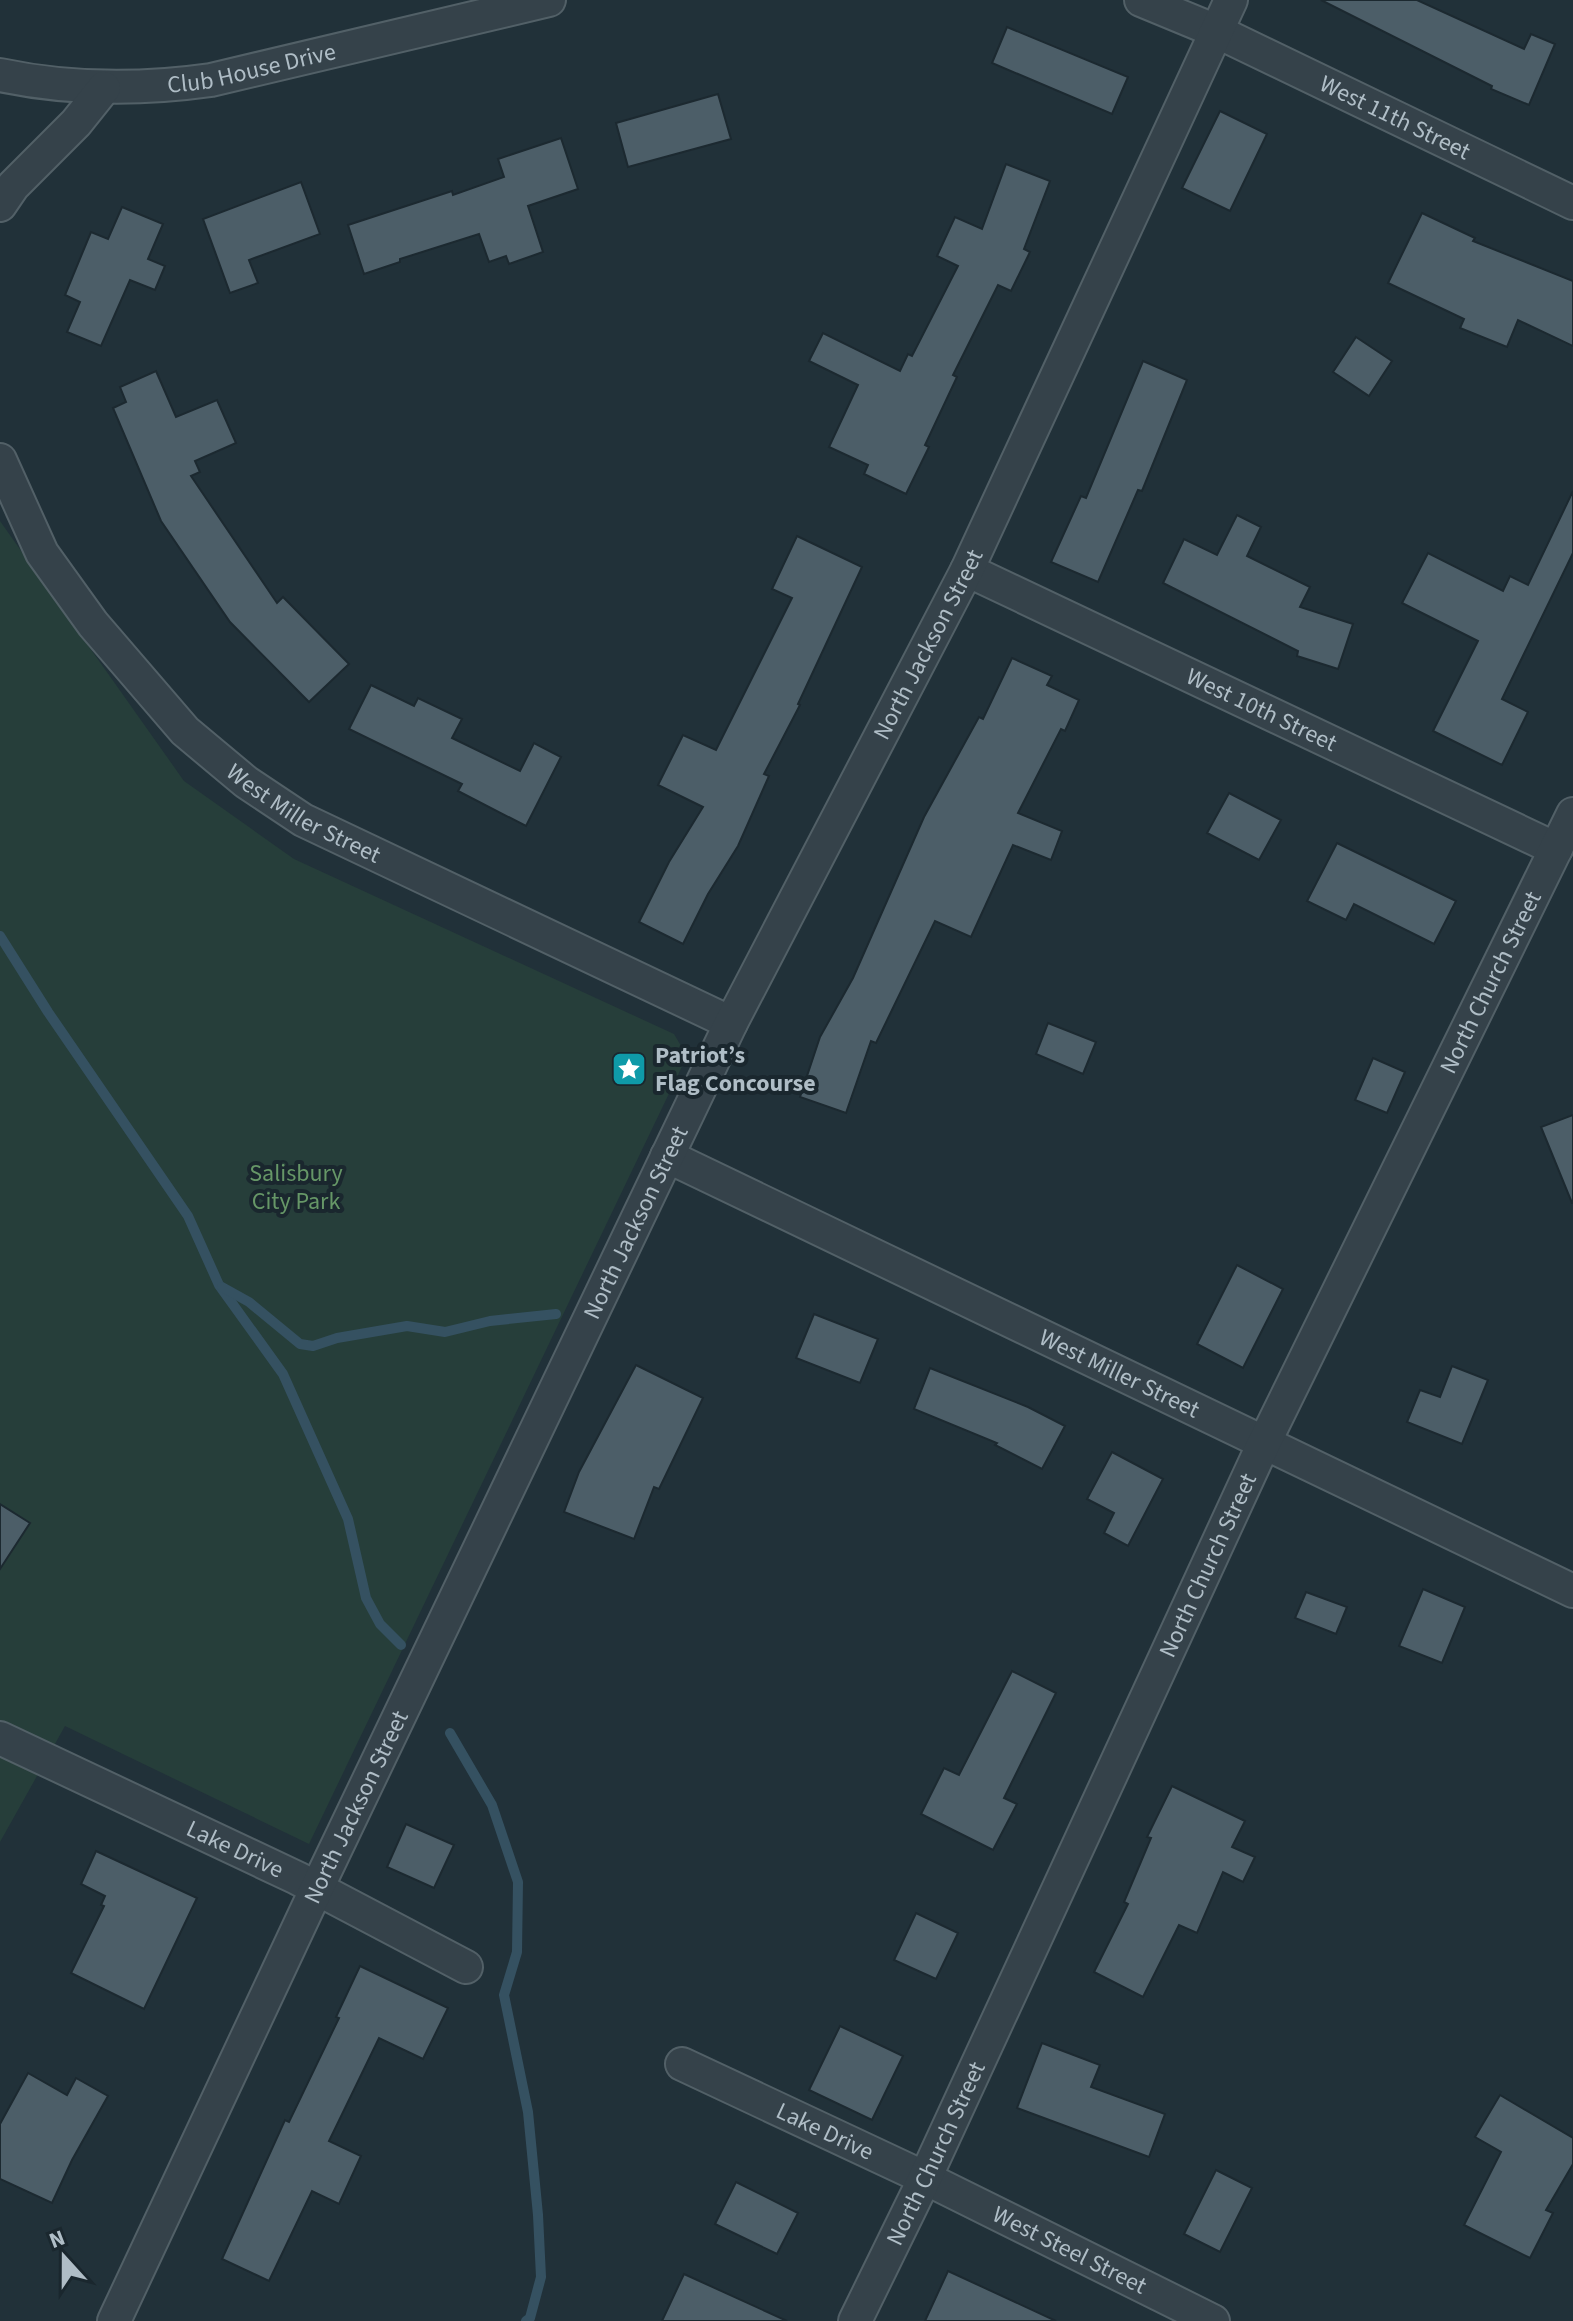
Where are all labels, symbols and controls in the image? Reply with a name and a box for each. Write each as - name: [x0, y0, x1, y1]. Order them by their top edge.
- street label: Club House Drive: [166, 34, 339, 103]
- street label: West 11th Street: [1314, 67, 1476, 169]
- street label: North Jackson Street: [864, 544, 992, 746]
- street label: West 10th Street: [1180, 659, 1343, 761]
- street label: West Miller Street: [218, 755, 387, 872]
- street label: North Church Street: [1431, 885, 1551, 1080]
- place label: Patriot’s Flag Concourse: [655, 1038, 816, 1101]
- place icon: Patriot’s Flag Concourse: [610, 1050, 648, 1088]
- street label: North Jackson Street: [575, 1120, 697, 1325]
- park label: Salisbury City Park: [249, 1156, 343, 1219]
- street label: West Miller Street: [1033, 1320, 1205, 1427]
- street label: North Church Street: [1150, 1467, 1266, 1664]
- street label: North Jackson Street: [295, 1705, 417, 1910]
- street label: Lake Drive: [180, 1811, 289, 1887]
- street label: North Church Street: [878, 2056, 994, 2252]
- street label: Lake Drive: [770, 2094, 879, 2169]
- street label: West Steel Street: [986, 2197, 1153, 2303]
- north arrow: [24, 2217, 104, 2297]
- text: N: [45, 2222, 70, 2257]

